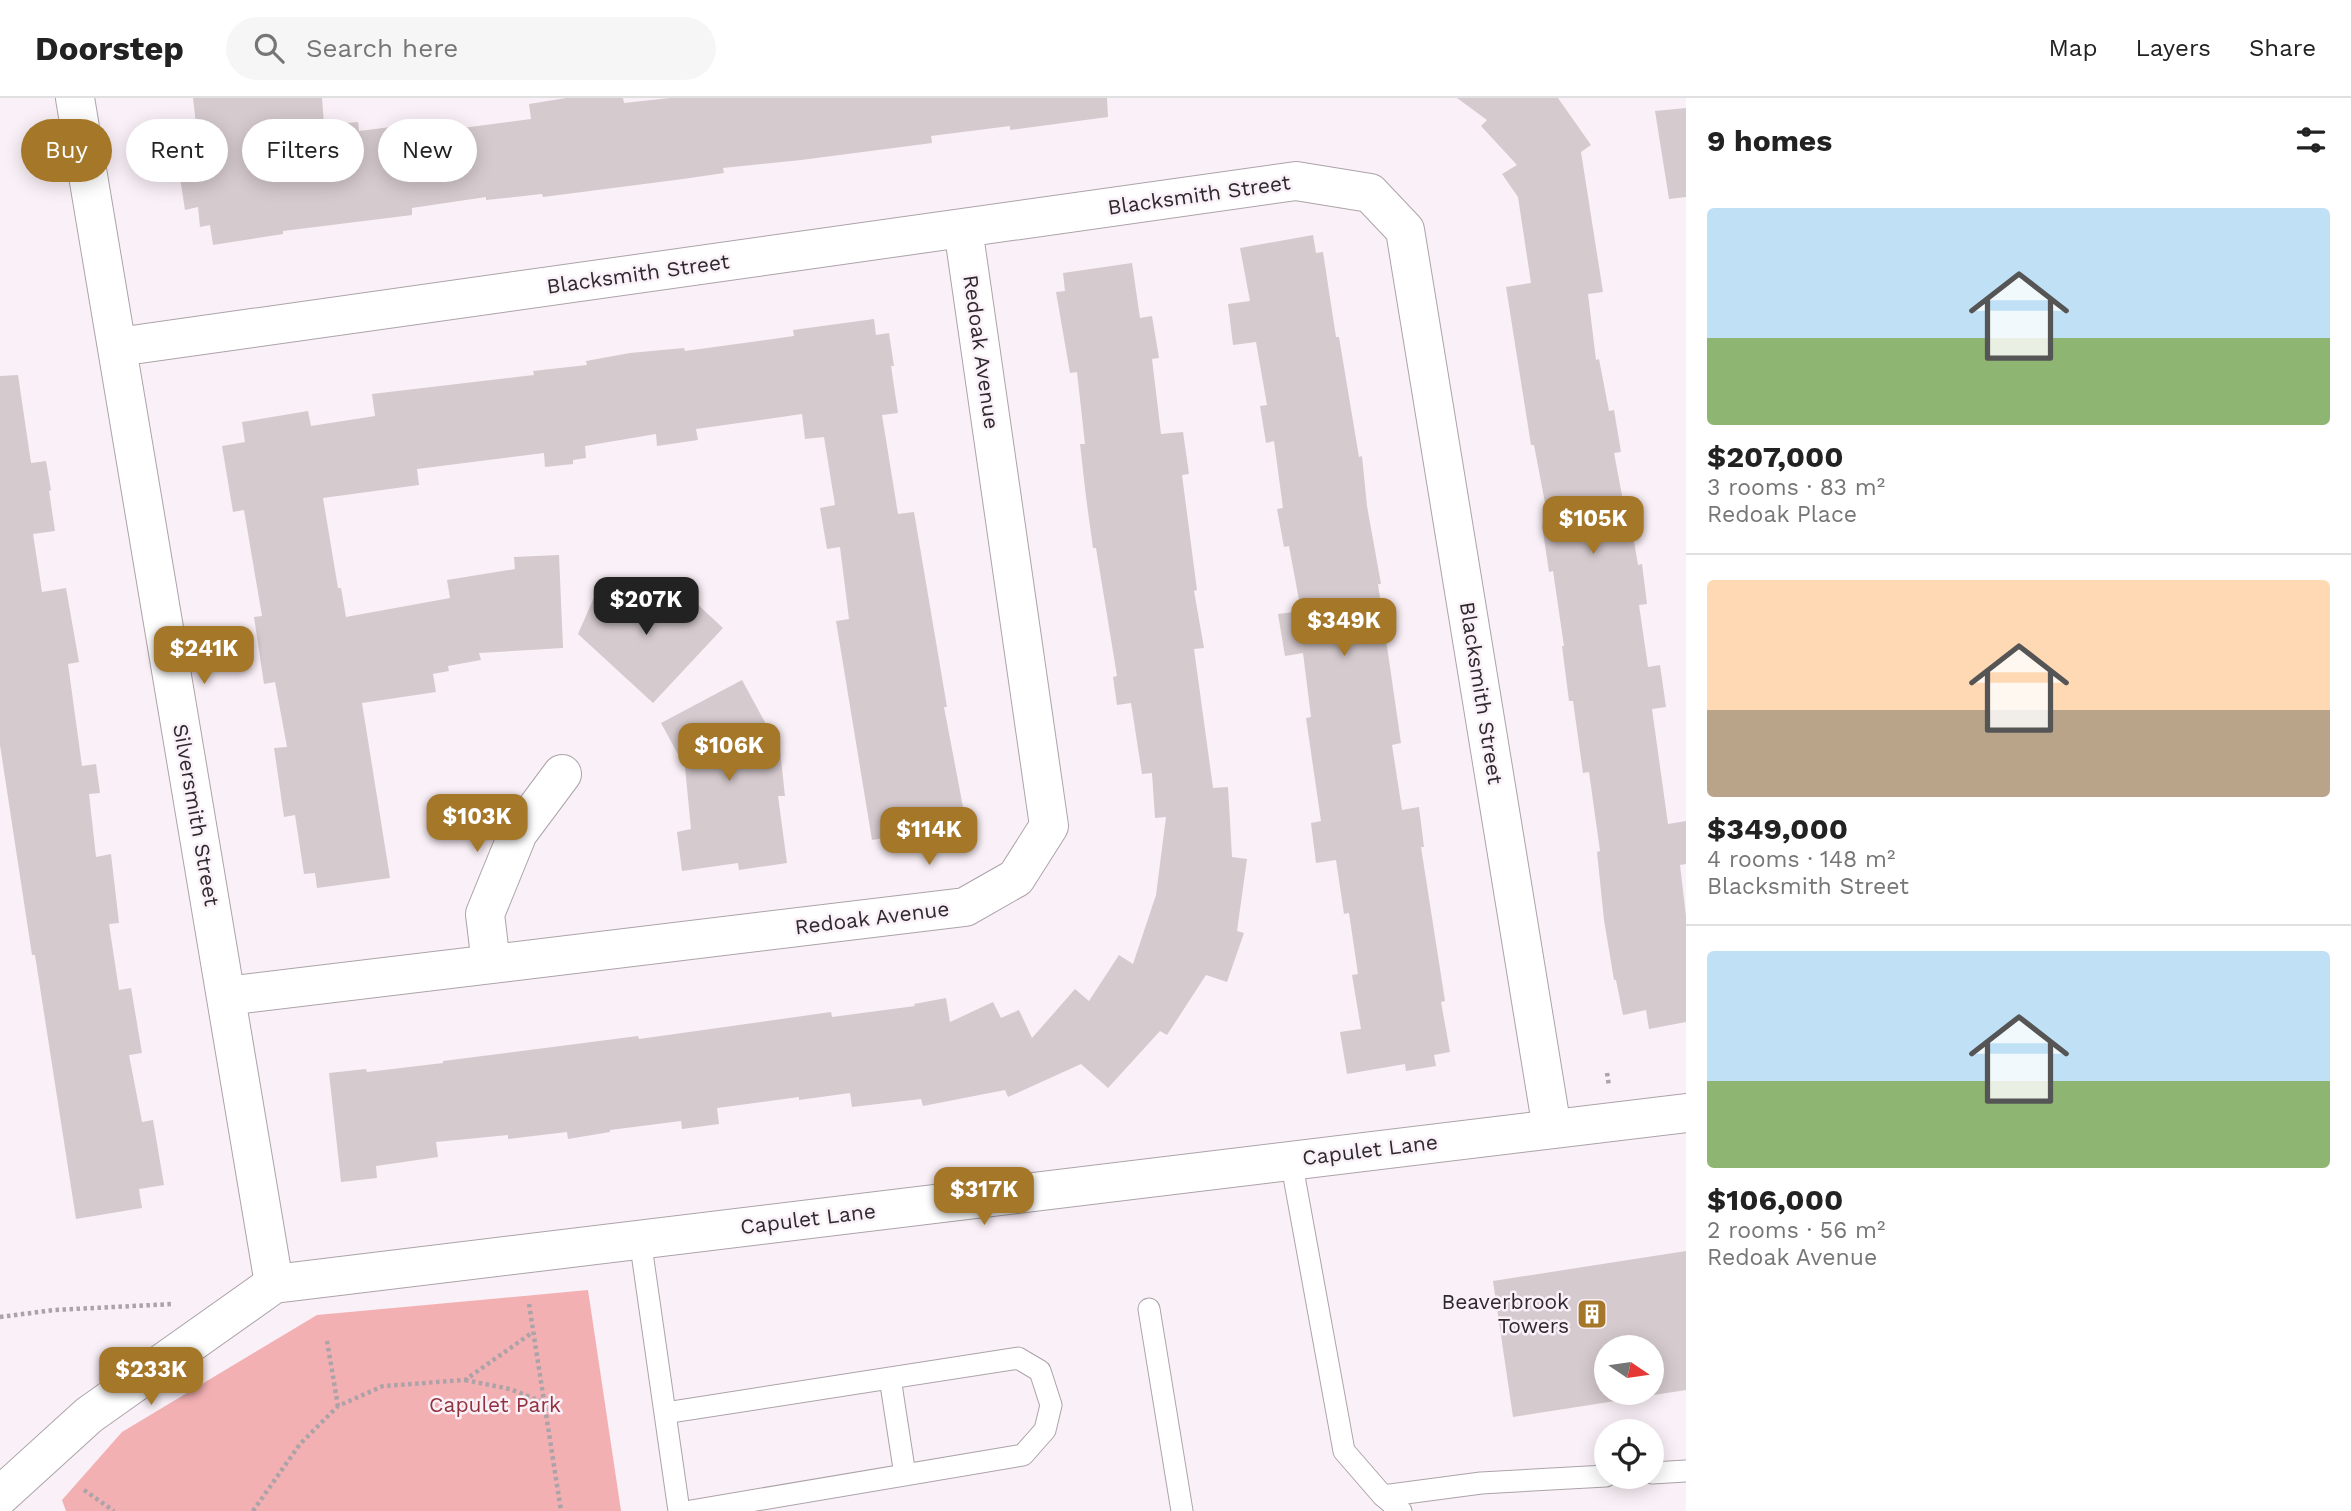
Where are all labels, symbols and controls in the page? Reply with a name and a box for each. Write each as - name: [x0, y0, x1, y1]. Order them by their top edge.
- search box: [226, 17, 716, 80]
- text: Doorstep: [35, 29, 184, 68]
- icon: search: [250, 29, 288, 67]
- text: Search here: [306, 33, 458, 63]
- text: Map: [2049, 34, 2097, 62]
- text: Layers: [2135, 34, 2211, 62]
- text: Share: [2249, 34, 2316, 62]
- chip: Buy: [21, 119, 112, 182]
- chip: Rent: [126, 119, 228, 182]
- chip: Filters: [242, 119, 364, 182]
- chip: New: [378, 119, 477, 182]
- icon: filters: [2292, 121, 2330, 159]
- text: 9 homes: [1707, 123, 1832, 158]
- street label: Blacksmith Street: [1106, 169, 1292, 220]
- street label: Blacksmith Street: [545, 248, 731, 299]
- icon: home: [1956, 253, 2082, 379]
- street label: Redoak Avenue: [958, 273, 1005, 431]
- text: $207,000: [1707, 439, 1844, 474]
- text: 3 rooms · 83 m²: [1707, 474, 1885, 501]
- pin: $105K: [1544, 496, 1642, 556]
- text: Redoak Place: [1707, 501, 1857, 528]
- text: $105K: [1559, 505, 1627, 532]
- pin: $207K: [597, 578, 695, 637]
- text: $207K: [610, 586, 682, 613]
- pin: $349K: [1295, 598, 1393, 658]
- street label: Blacksmith Street: [1455, 600, 1508, 786]
- text: $349K: [1307, 607, 1381, 634]
- icon: home: [1956, 625, 2082, 751]
- pin: $241K: [155, 626, 253, 686]
- text: $241K: [170, 635, 238, 662]
- street label: Silversmith Street: [168, 722, 225, 908]
- pin: $106K: [680, 724, 778, 783]
- text: $106K: [694, 732, 764, 759]
- pin: $103K: [428, 794, 526, 854]
- text: $103K: [443, 803, 511, 830]
- pin: $114K: [880, 808, 978, 867]
- text: $349,000: [1707, 811, 1848, 846]
- text: $114K: [896, 816, 962, 843]
- text: 4 rooms · 148 m²: [1707, 846, 1895, 873]
- text: Blacksmith Street: [1707, 873, 1909, 900]
- street label: Redoak Avenue: [793, 896, 951, 939]
- icon: home: [1956, 996, 2082, 1122]
- street label: Capulet Lane: [1301, 1129, 1439, 1170]
- pin: $317K: [935, 1168, 1033, 1227]
- text: $317K: [950, 1176, 1018, 1203]
- text: $106,000: [1707, 1182, 1843, 1217]
- street label: Capulet Lane: [739, 1198, 877, 1239]
- text: 2 rooms · 56 m²: [1707, 1217, 1885, 1244]
- text: Redoak Avenue: [1707, 1244, 1877, 1271]
- place label: Beaverbrook Towers: [1442, 1289, 1569, 1338]
- building icon: Beaverbrook Towers: [1575, 1297, 1609, 1331]
- north arrow: [1594, 1335, 1664, 1405]
- map controls: [1594, 1335, 1664, 1489]
- pin: $233K: [102, 1348, 200, 1407]
- text: $233K: [115, 1356, 187, 1383]
- park label: Capulet Park: [429, 1392, 561, 1417]
- button: locate: [1594, 1419, 1664, 1489]

